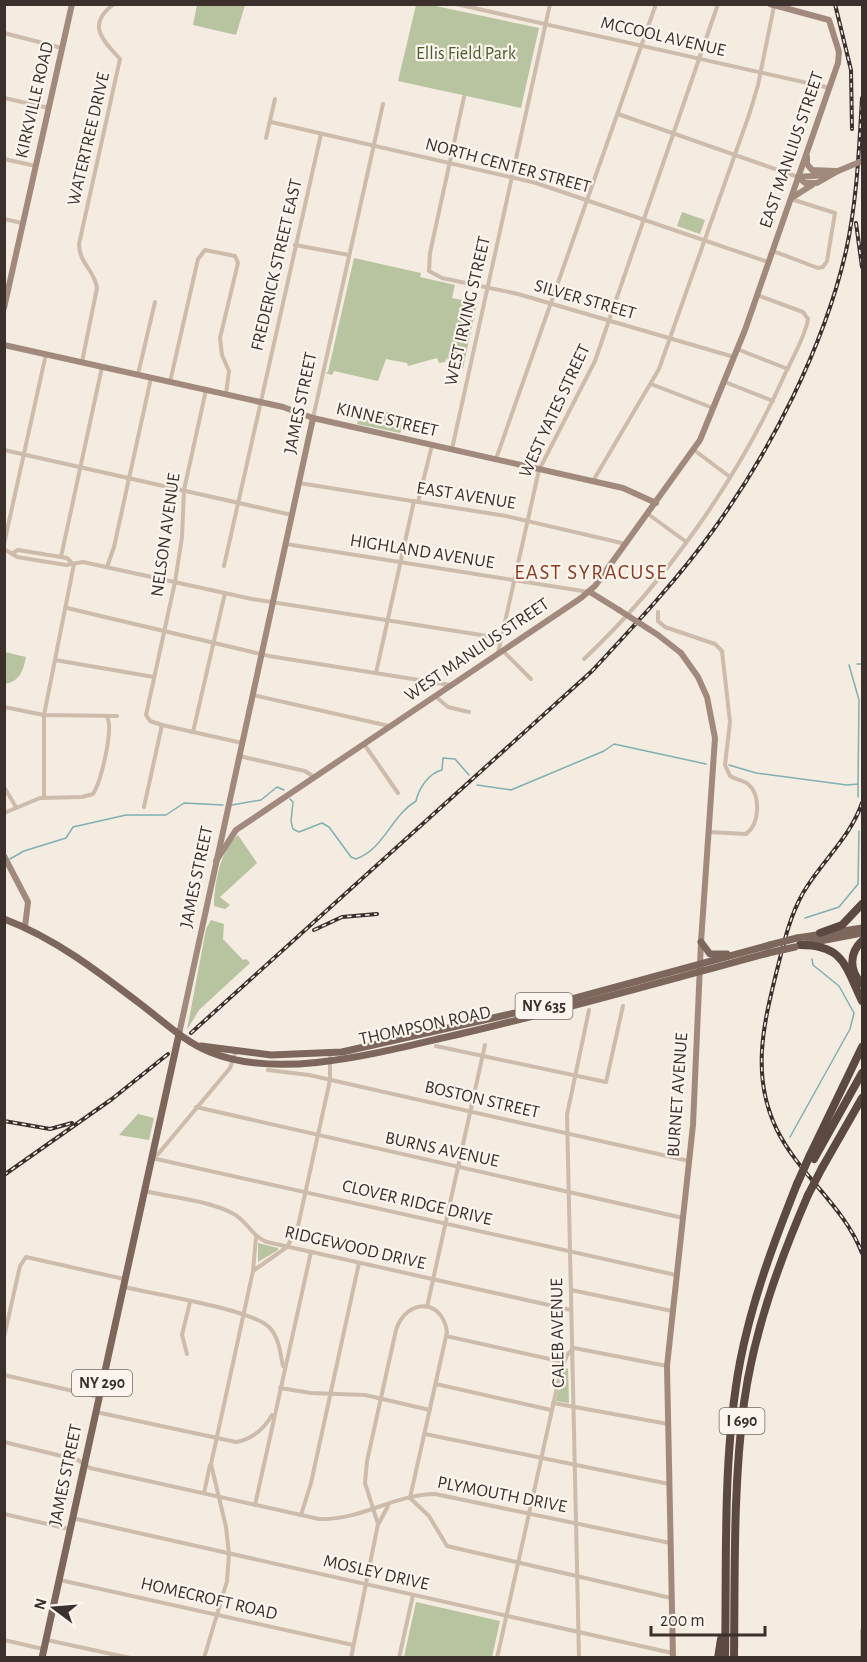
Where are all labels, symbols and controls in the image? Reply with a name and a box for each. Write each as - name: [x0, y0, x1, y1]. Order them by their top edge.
- street label: MCCOOL AVENUE: [599, 14, 727, 60]
- street label: KIRKVILLE ROAD: [13, 40, 57, 160]
- park label: Ellis Field Park: [416, 45, 517, 63]
- street label: EAST MANLIUS STREET: [757, 69, 827, 231]
- street label: WATERTREE DRIVE: [65, 70, 113, 207]
- street label: NORTH CENTER STREET: [423, 135, 593, 197]
- street label: FREDERICK STREET EAST: [248, 177, 306, 353]
- street label: WEST IRVING STREET: [442, 234, 494, 388]
- street label: SILVER STREET: [532, 277, 638, 323]
- street label: WEST YATES STREET: [516, 341, 594, 480]
- street label: JAMES STREET: [281, 350, 321, 456]
- street label: KINNE STREET: [334, 400, 440, 441]
- street label: NELSON AVENUE: [148, 472, 184, 598]
- street label: EAST AVENUE: [415, 479, 517, 513]
- street label: HIGHLAND AVENUE: [349, 532, 496, 572]
- district label: EAST SYRACUSE: [514, 562, 668, 583]
- street label: WEST MANLIUS STREET: [402, 595, 553, 705]
- street label: JAMES STREET: [177, 824, 217, 930]
- road number: NY 635: [516, 993, 572, 1019]
- street label: THOMPSON ROAD: [358, 1003, 492, 1049]
- street label: BURNET AVENUE: [665, 1032, 691, 1158]
- street label: BOSTON STREET: [423, 1078, 541, 1122]
- street label: BURNS AVENUE: [384, 1129, 501, 1171]
- street label: CLOVER RIDGE DRIVE: [340, 1177, 494, 1229]
- street label: RIDGEWOOD DRIVE: [283, 1223, 428, 1273]
- street label: CALEB AVENUE: [548, 1278, 568, 1388]
- road number: NY 290: [72, 1370, 132, 1396]
- road number: I 690: [720, 1408, 764, 1434]
- street label: JAMES STREET: [46, 1422, 86, 1528]
- street label: PLYMOUTH DRIVE: [436, 1474, 569, 1516]
- street label: MOSLEY DRIVE: [321, 1552, 431, 1594]
- street label: HOMECROFT ROAD: [139, 1575, 279, 1623]
- north arrow: [24, 1578, 84, 1638]
- text: N: [31, 1597, 50, 1612]
- scale bar: [651, 1599, 765, 1637]
- text: 200 m: [660, 1612, 705, 1630]

